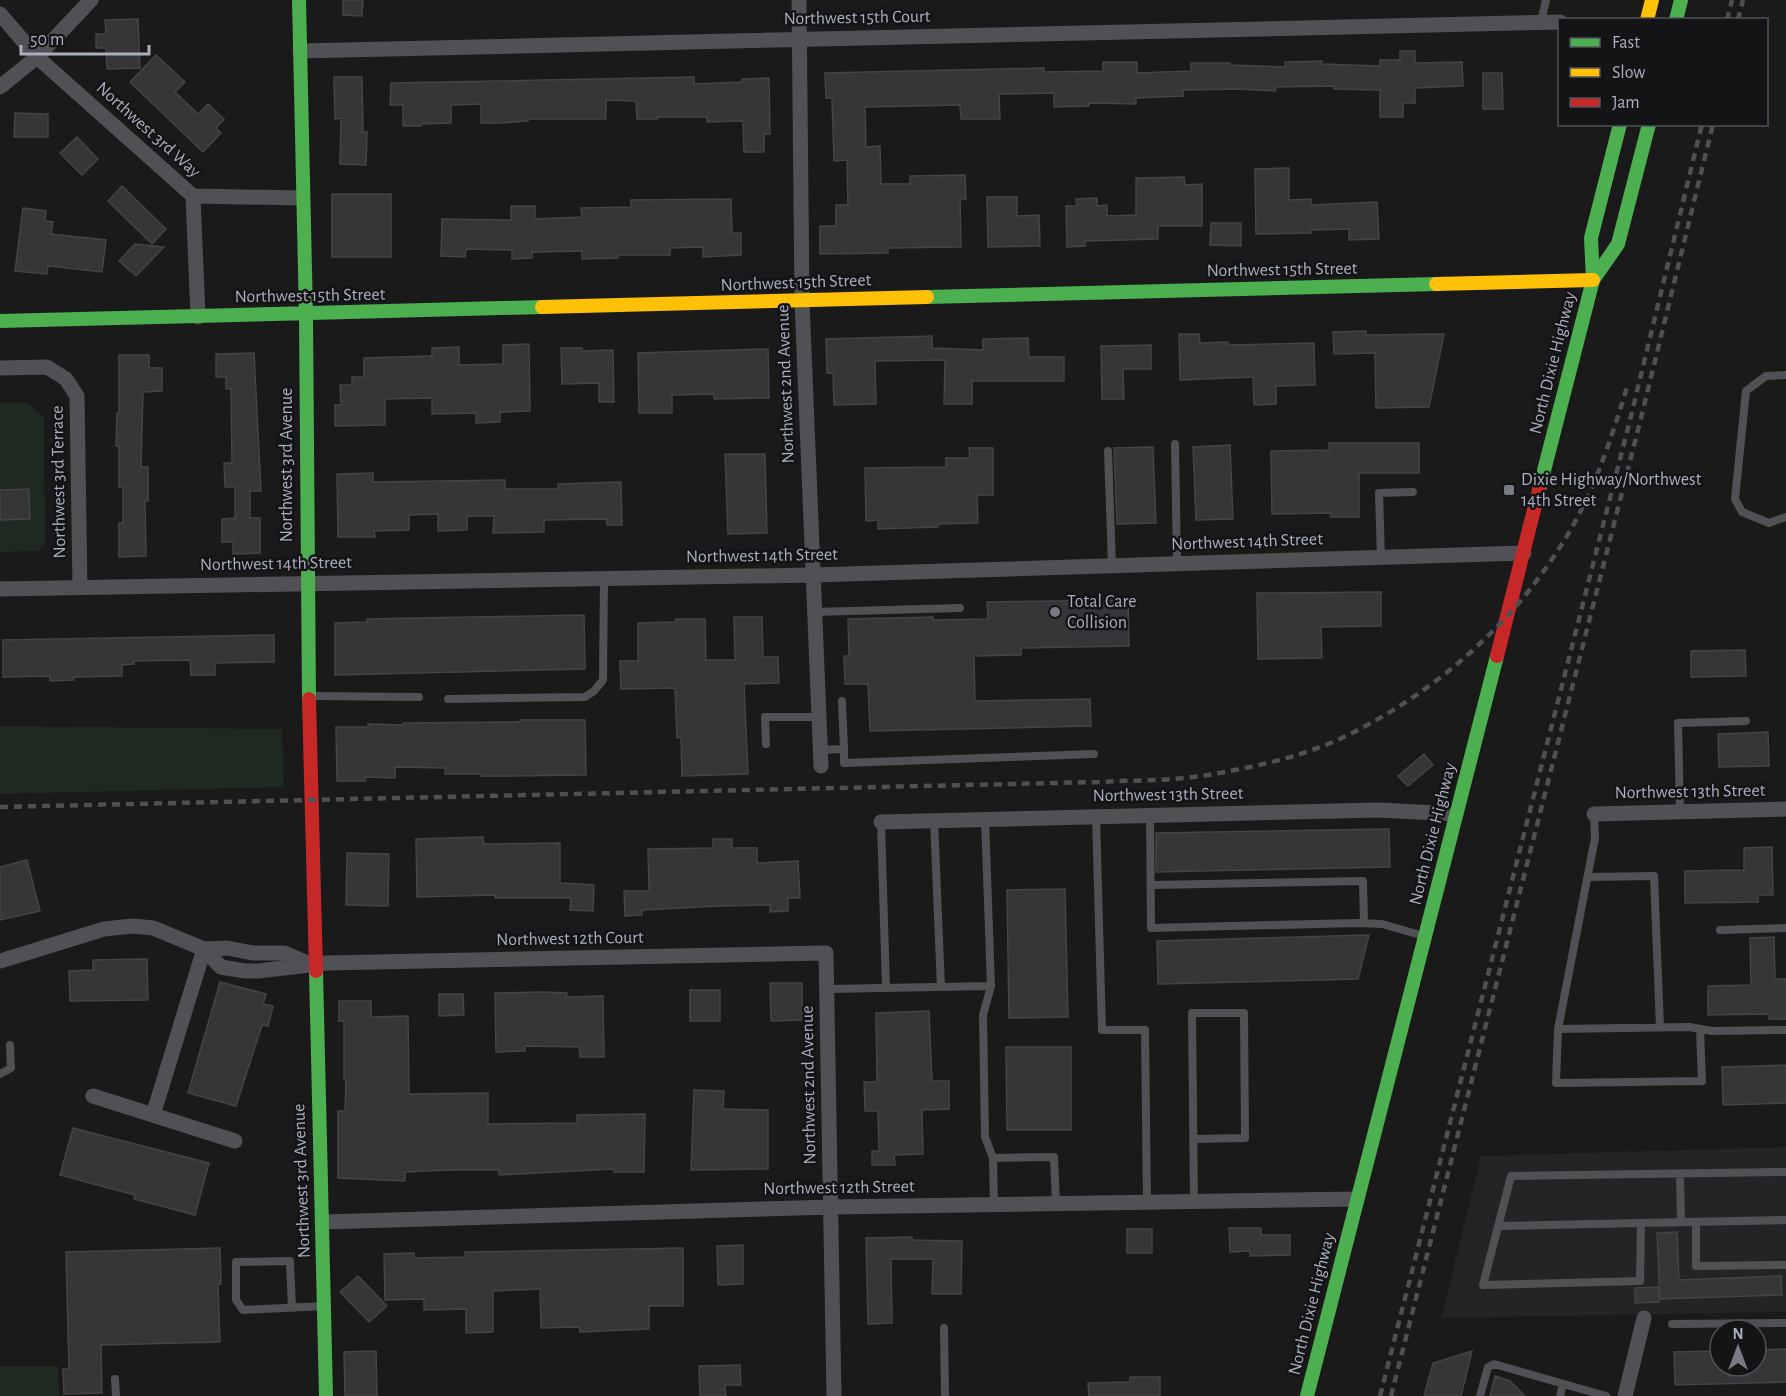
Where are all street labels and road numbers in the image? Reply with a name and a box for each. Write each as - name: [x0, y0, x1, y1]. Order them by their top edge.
- street label: Northwest 15th Court: [783, 8, 931, 28]
- street label: Northwest 3rd Way: [93, 79, 204, 181]
- street label: Northwest 15th Street: [1206, 260, 1358, 280]
- street label: Northwest 15th Street: [720, 271, 872, 295]
- street label: Northwest 15th Street: [234, 286, 386, 306]
- street label: North Dixie Highway: [1527, 290, 1579, 436]
- street label: Northwest 2nd Avenue: [774, 304, 798, 464]
- street label: Northwest 3rd Avenue: [278, 388, 296, 542]
- street label: Northwest 3rd Terrace: [49, 405, 69, 559]
- street label: Northwest 14th Street: [1171, 530, 1324, 554]
- street label: Northwest 14th Street: [686, 546, 838, 566]
- street label: Northwest 14th Street: [200, 554, 352, 574]
- street label: North Dixie Highway: [1407, 761, 1459, 907]
- street label: Northwest 13th Street: [1614, 782, 1766, 802]
- street label: Northwest 13th Street: [1092, 785, 1244, 805]
- street label: Northwest 12th Court: [496, 929, 644, 949]
- street label: Northwest 2nd Avenue: [799, 1005, 819, 1165]
- street label: Northwest 3rd Avenue: [290, 1103, 314, 1259]
- street label: Northwest 12th Street: [763, 1178, 915, 1198]
- street label: North Dixie Highway: [1286, 1231, 1338, 1377]

